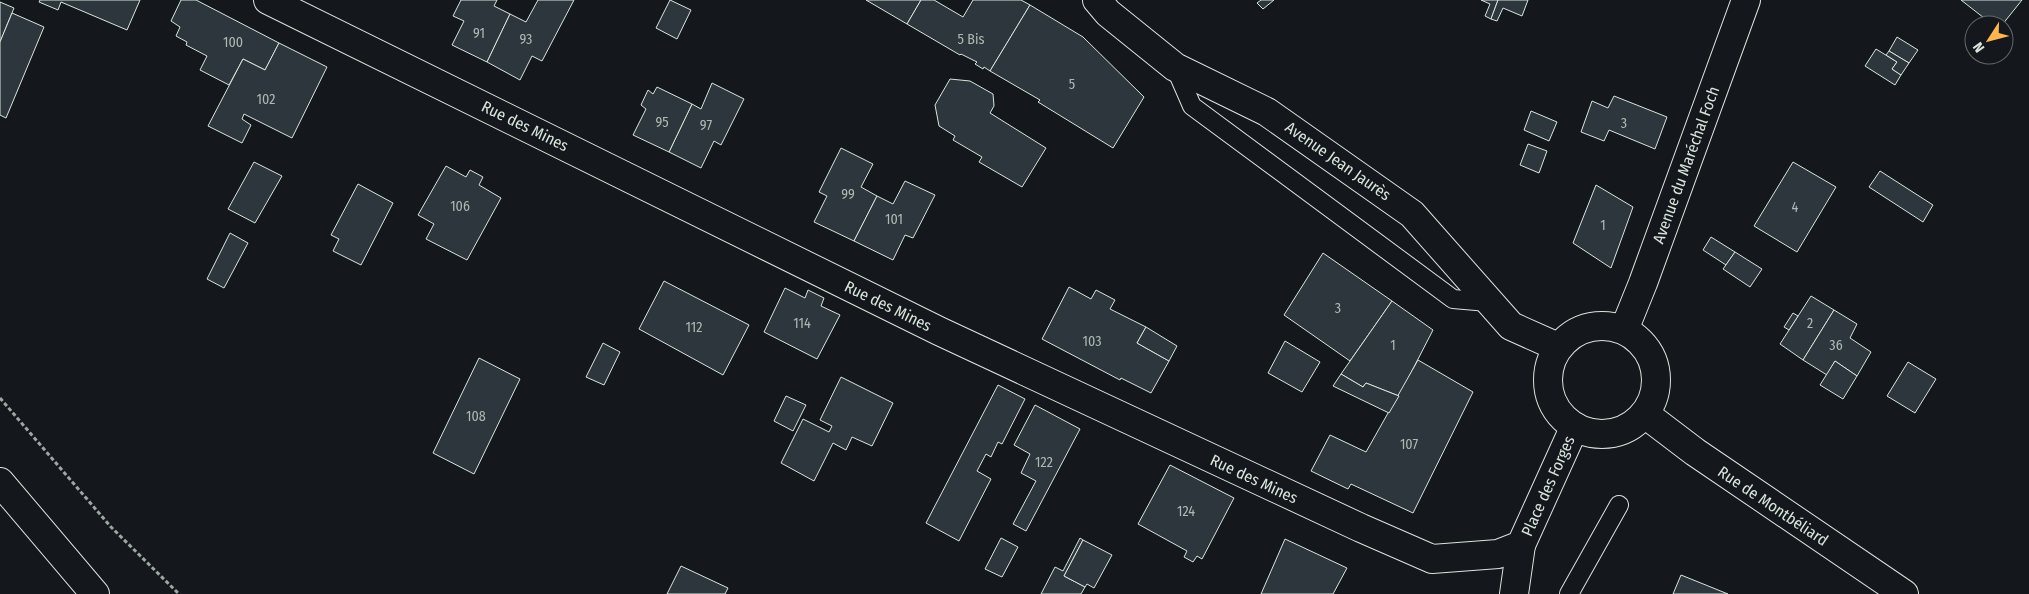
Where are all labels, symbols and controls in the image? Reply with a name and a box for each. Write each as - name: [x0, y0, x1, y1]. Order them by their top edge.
- north arrow: [1964, 15, 2014, 65]
- house number: 91: [473, 25, 485, 42]
- house number: 93: [520, 31, 532, 48]
- house number: 5 Bis: [958, 31, 984, 48]
- house number: 100: [223, 34, 243, 51]
- text: N: [1970, 39, 1988, 56]
- house number: 5: [1069, 76, 1075, 93]
- street label: Avenue du Maréchal Foch: [1649, 84, 1723, 246]
- house number: 102: [257, 91, 275, 108]
- street label: Rue des Mines: [478, 97, 572, 155]
- house number: 95: [655, 114, 669, 131]
- house number: 3: [1621, 115, 1627, 132]
- house number: 97: [700, 117, 712, 134]
- street label: Avenue Jean Jaurès: [1282, 118, 1395, 205]
- house number: 99: [841, 186, 855, 203]
- house number: 106: [450, 198, 470, 215]
- house number: 4: [1792, 199, 1799, 216]
- house number: 101: [885, 211, 903, 228]
- house number: 1: [1600, 217, 1606, 234]
- street label: Rue des Mines: [841, 277, 935, 335]
- house number: 3: [1335, 300, 1341, 317]
- house number: 114: [793, 315, 811, 332]
- house number: 2: [1807, 315, 1813, 332]
- house number: 112: [686, 319, 702, 336]
- house number: 103: [1083, 333, 1101, 350]
- house number: 1: [1390, 337, 1396, 354]
- house number: 36: [1829, 337, 1843, 354]
- house number: 108: [466, 408, 486, 425]
- street label: Place des Forges: [1517, 433, 1579, 539]
- house number: 107: [1400, 436, 1418, 453]
- street label: Rue des Mines: [1207, 450, 1301, 508]
- house number: 122: [1035, 454, 1053, 471]
- street label: Rue de Montbéliard: [1714, 462, 1832, 550]
- house number: 124: [1177, 503, 1195, 520]

